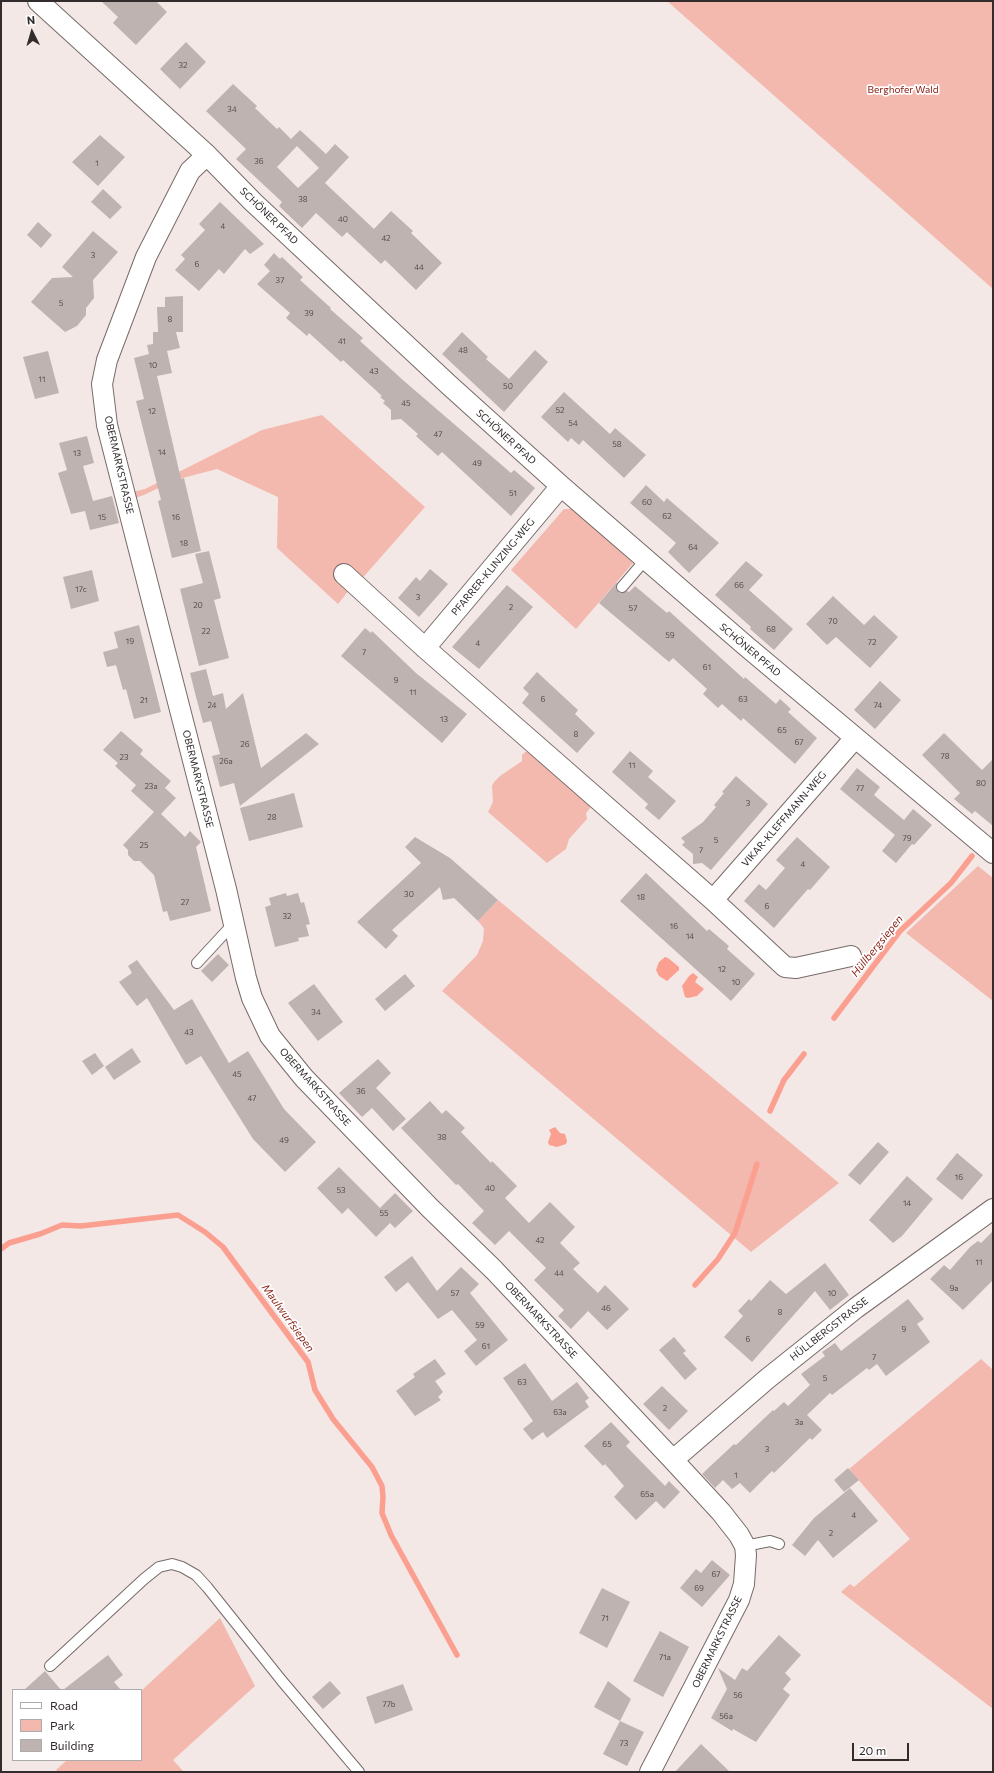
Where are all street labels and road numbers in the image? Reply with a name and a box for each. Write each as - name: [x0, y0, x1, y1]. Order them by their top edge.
- street label: SCHÖNER PFAD: [237, 185, 301, 247]
- street label: SCHÖNER PFAD: [474, 407, 538, 467]
- street label: OBERMARKSTRASSE: [102, 415, 136, 515]
- street label: PFARRER-KLINZING-WEG: [449, 516, 537, 618]
- street label: SCHÖNER PFAD: [717, 621, 783, 679]
- street label: OBERMARKSTRASSE: [180, 729, 216, 829]
- street label: VIKAR-KLEFFMANN-WEG: [739, 769, 829, 869]
- street label: OBERMARKSTRASSE: [277, 1046, 353, 1128]
- street label: OBERMARKSTRASSE: [502, 1279, 580, 1361]
- street label: HÜLLBERGSTRASSE: [788, 1295, 870, 1363]
- street label: OBERMARKSTRASSE: [690, 1594, 744, 1690]

